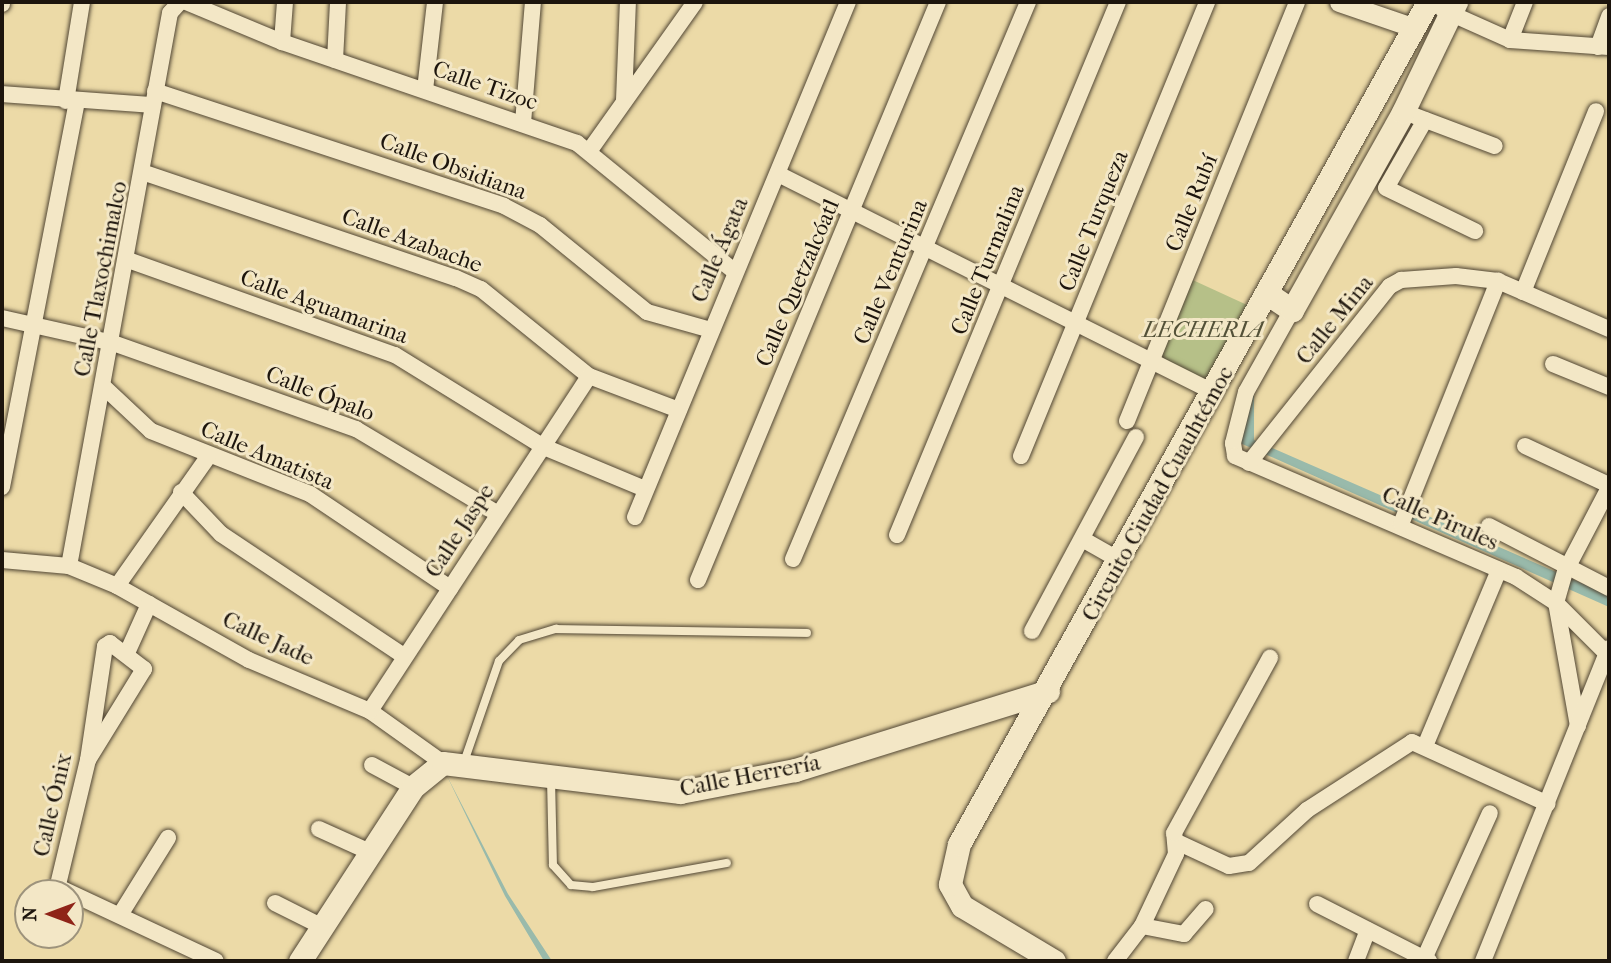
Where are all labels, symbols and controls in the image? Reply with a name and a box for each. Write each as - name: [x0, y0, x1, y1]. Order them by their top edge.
- street label: Calle Tizoc: [429, 55, 541, 117]
- street label: Calle Obsidiana: [376, 128, 530, 206]
- street label: Calle Turqueza: [1053, 146, 1135, 296]
- street label: Calle Rubí: [1160, 150, 1224, 256]
- street label: Calle Tlaxochimalco: [68, 179, 134, 379]
- street label: Calle Turmalina: [945, 181, 1031, 339]
- street label: Calle Ágata: [685, 193, 755, 307]
- street label: Calle Quetzalcóatl: [750, 195, 846, 371]
- street label: Calle Venturina: [848, 195, 934, 349]
- street label: Calle Azabache: [338, 203, 486, 279]
- street label: Calle Aguamarina: [236, 264, 412, 350]
- street label: Calle Mina: [1291, 270, 1379, 370]
- park label: LECHERIA: [1142, 316, 1264, 344]
- street label: Calle Ópalo: [262, 361, 378, 427]
- street label: Circuito Ciudad Cuauhtémoc: [1076, 362, 1240, 626]
- street label: Calle Amatista: [196, 416, 338, 496]
- street label: Calle Jaspe: [420, 479, 500, 583]
- street label: Calle Pirules: [1377, 481, 1503, 557]
- street label: Calle Jade: [218, 606, 318, 672]
- street label: Calle Herrería: [678, 749, 822, 803]
- street label: Calle Ónix: [28, 751, 78, 859]
- north arrow: [14, 879, 84, 949]
- text: N: [19, 907, 41, 921]

